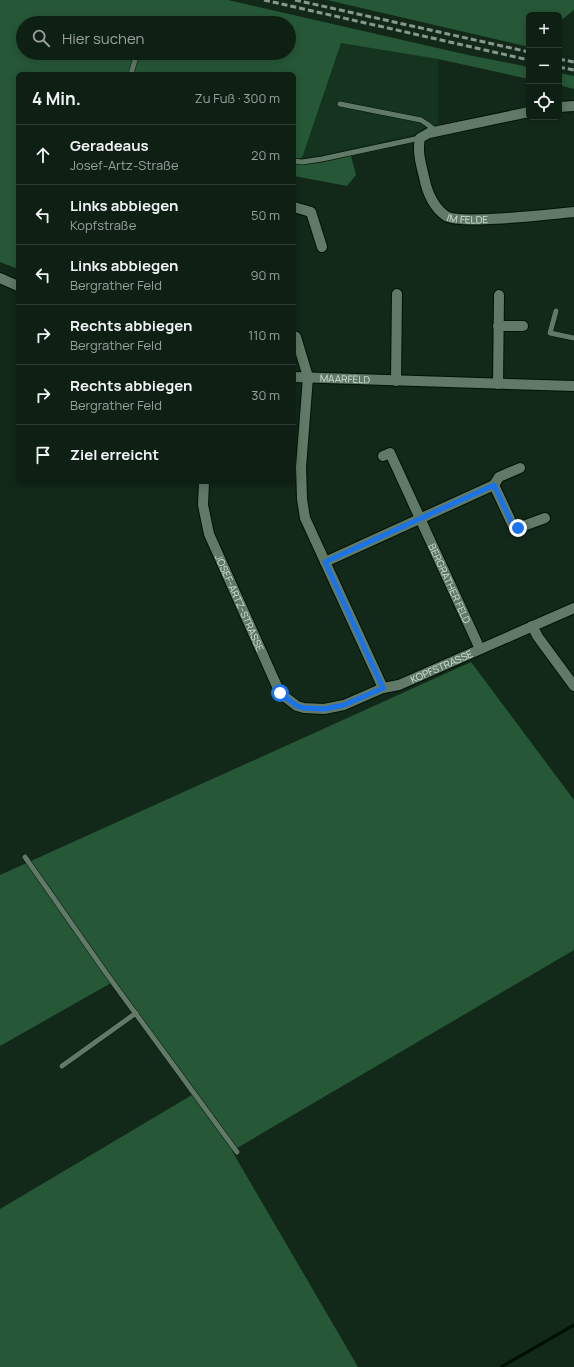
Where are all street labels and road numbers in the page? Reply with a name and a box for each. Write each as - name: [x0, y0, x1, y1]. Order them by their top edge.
- street label: IM FELDE: [445, 210, 489, 227]
- street label: MAARFELD: [320, 371, 371, 386]
- street label: BERGRATHER FELD: [425, 541, 474, 626]
- street label: JOSEF-ARTZ-STRASSE: [212, 552, 268, 654]
- street label: KOPFSTRASSE: [408, 646, 475, 686]

